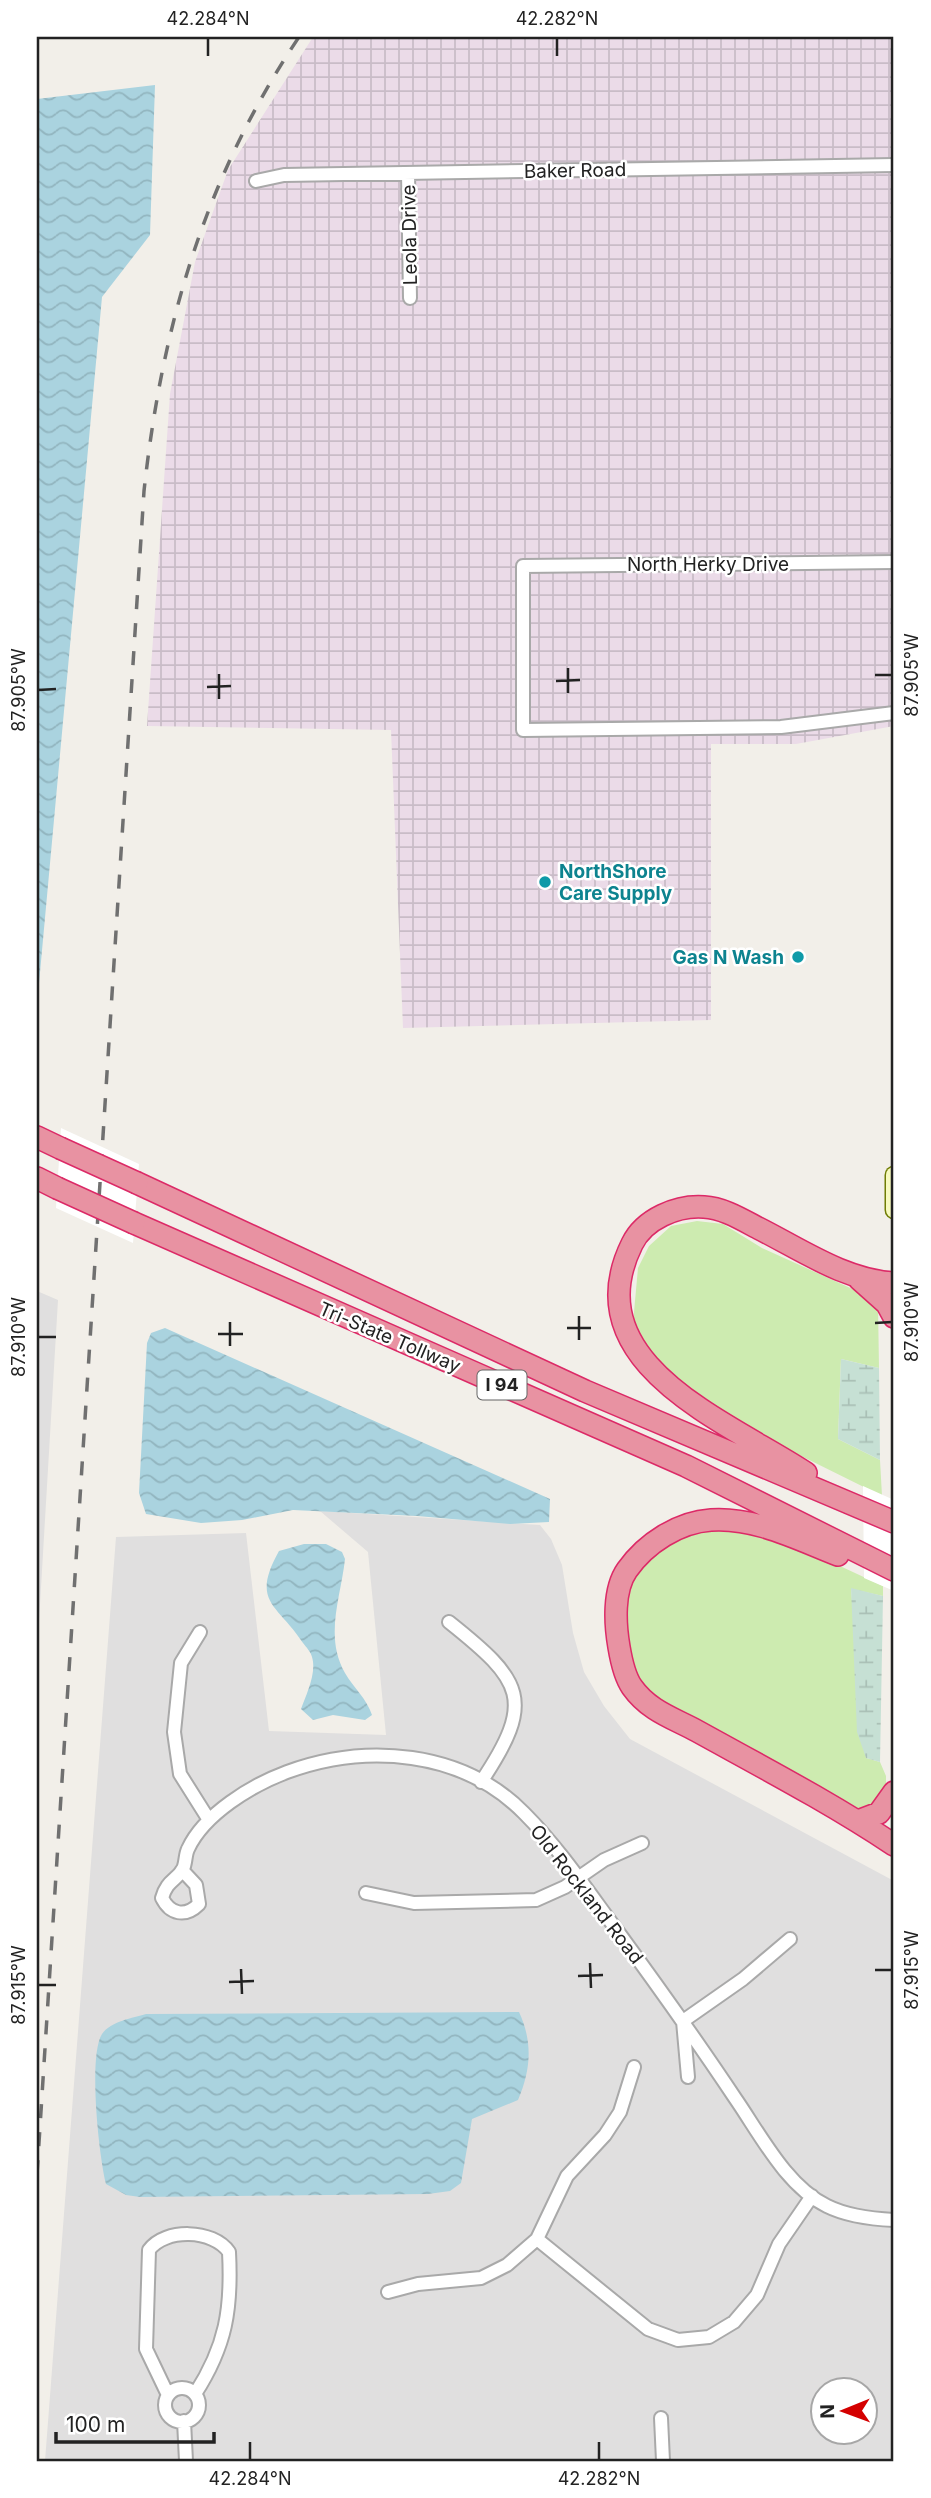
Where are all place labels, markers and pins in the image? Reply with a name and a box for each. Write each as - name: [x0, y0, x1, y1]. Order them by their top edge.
- place label: NorthShore Care Supply: [559, 860, 673, 905]
- marker: NorthShore Care Supply: [537, 874, 553, 890]
- place label: Gas N Wash: [672, 946, 784, 969]
- marker: Gas N Wash: [790, 949, 806, 965]

